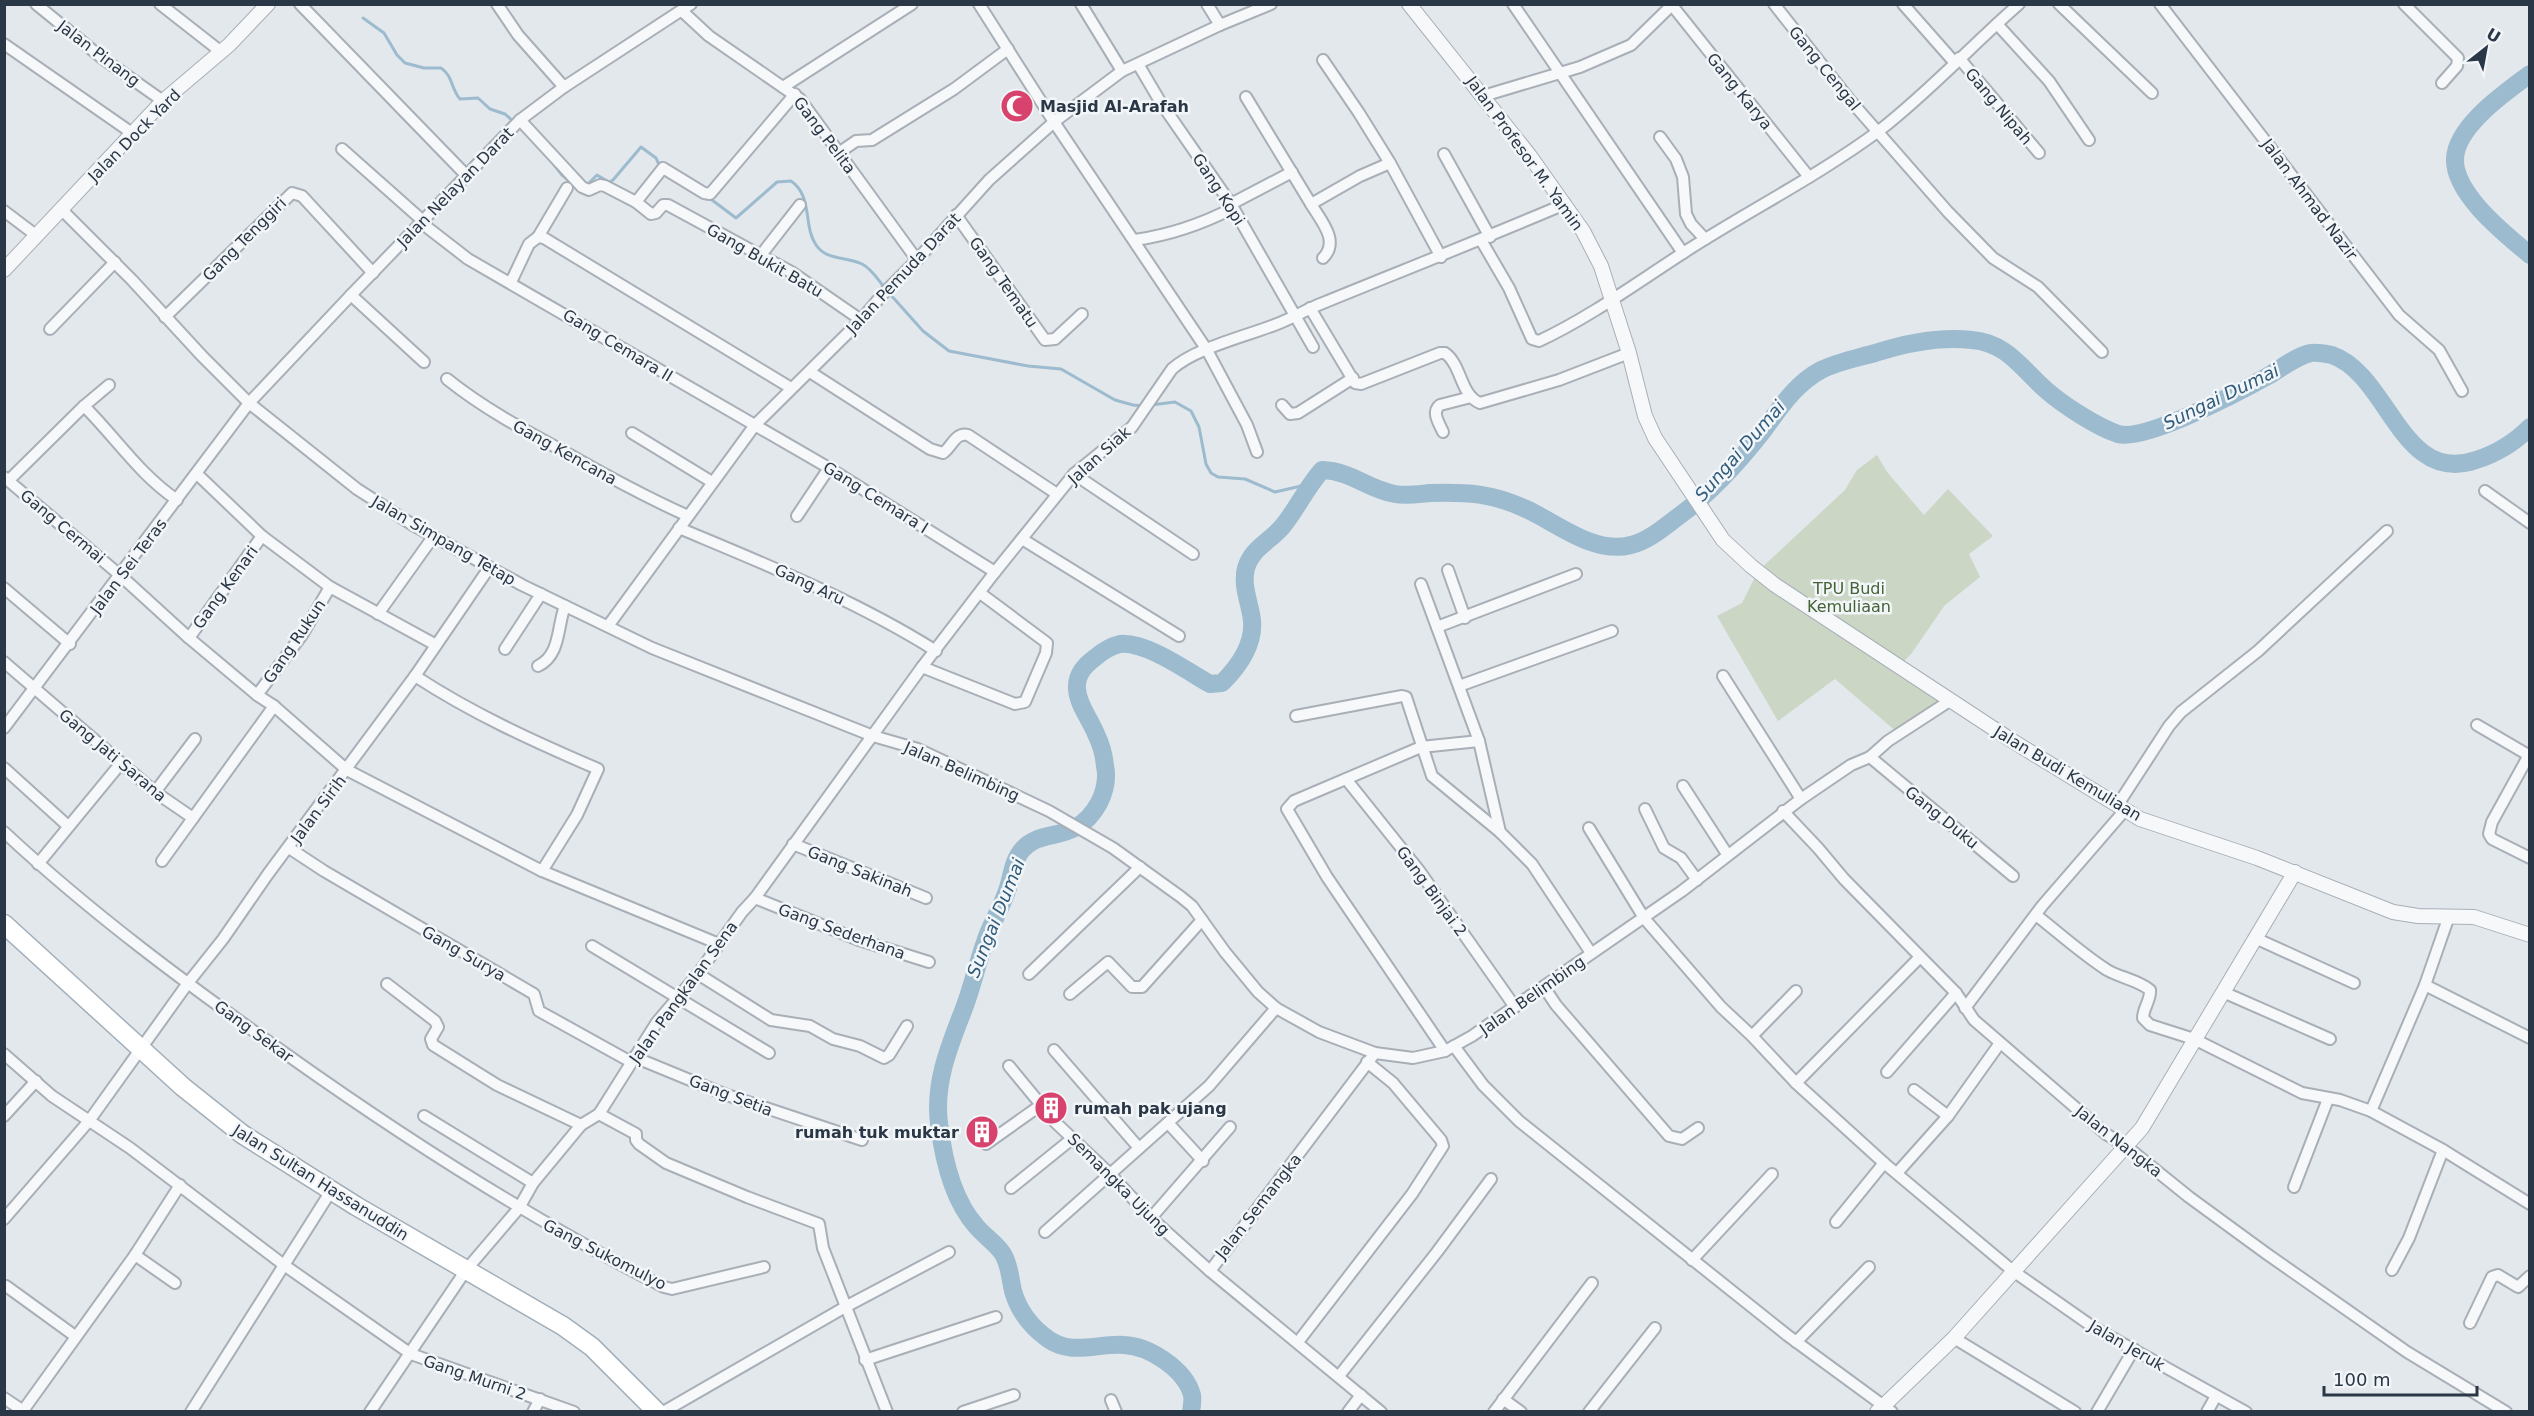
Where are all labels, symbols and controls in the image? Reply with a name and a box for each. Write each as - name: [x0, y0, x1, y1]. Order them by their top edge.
- street label: Jalan Pinang: [53, 16, 144, 90]
- north arrow: [2456, 18, 2516, 78]
- street label: Gang Cengal: [1785, 22, 1864, 114]
- text: U: [2483, 24, 2504, 47]
- street label: Gang Karya: [1703, 49, 1776, 134]
- street label: Gang Nipah: [1961, 64, 2036, 148]
- street label: Jalan Profesor M. Yamin: [1462, 72, 1587, 234]
- street label: Jalan Dock Yard: [83, 85, 185, 186]
- mosque icon: Masjid Al-Arafah: [999, 88, 1035, 124]
- street label: Gang Pelita: [789, 93, 860, 178]
- place label: Masjid Al-Arafah: [1040, 97, 1189, 116]
- street label: Jalan Nelayan Darat: [392, 123, 518, 252]
- street label: Jalan Ahmad Nazir: [2257, 134, 2362, 264]
- street label: Gang Kopi: [1188, 150, 1249, 229]
- street label: Gang Tenggiri: [199, 194, 290, 285]
- street label: Jalan Pemuda Darat: [842, 209, 964, 339]
- street label: Gang Bukit Batu: [703, 219, 826, 301]
- street label: Gang Tematu: [965, 233, 1042, 331]
- street label: Gang Cemara II: [559, 305, 676, 386]
- water label: Sungai Dumai: [2159, 359, 2282, 434]
- water label: Sungai Dumai: [1690, 396, 1789, 505]
- street label: Gang Kencana: [510, 416, 620, 489]
- street label: Jalan Siak: [1063, 422, 1135, 489]
- street label: Gang Cemara I: [820, 458, 932, 537]
- street label: Gang Cermai: [16, 485, 109, 567]
- street label: Jalan Simpang Tetap: [368, 491, 519, 589]
- street label: Jalan Sei Teras: [86, 515, 171, 619]
- street label: Gang Kenari: [189, 542, 262, 633]
- street label: Gang Aru: [772, 560, 848, 609]
- park label: TPU Budi Kemuliaan: [1807, 579, 1891, 616]
- street label: Gang Rukun: [259, 596, 329, 687]
- street label: Gang Jati Sarana: [55, 705, 170, 806]
- street label: Jalan Budi Kemuliaan: [1990, 721, 2145, 825]
- street label: Jalan Belimbing: [900, 737, 1022, 805]
- street label: Jalan Sirih: [286, 772, 350, 848]
- street label: Gang Duku: [1901, 782, 1982, 853]
- street label: Gang Sakinah: [805, 842, 915, 901]
- street label: Gang Binjai 2: [1392, 842, 1471, 940]
- water label: Sungai Dumai: [962, 855, 1029, 980]
- street label: Gang Sederhana: [776, 900, 908, 963]
- street label: Jalan Pangkalan Sena: [625, 917, 741, 1068]
- street label: Gang Surya: [418, 922, 509, 985]
- street label: Jalan Belimbing: [1475, 952, 1589, 1039]
- street label: Gang Sekar: [211, 996, 297, 1067]
- street label: Gang Setia: [686, 1071, 775, 1120]
- building icon: rumah pak ujang: [1033, 1090, 1069, 1126]
- place label: rumah pak ujang: [1074, 1099, 1227, 1118]
- street label: Jalan Nangka: [2071, 1101, 2166, 1181]
- building icon: rumah tuk muktar: [964, 1114, 1000, 1150]
- street label: Jalan Sultan Hassanuddin: [229, 1120, 412, 1244]
- place label: rumah tuk muktar: [795, 1123, 959, 1142]
- street label: Semangka Ujung: [1064, 1129, 1174, 1239]
- street label: Jalan Semangka: [1211, 1150, 1305, 1264]
- street label: Gang Sukomulyo: [540, 1215, 670, 1294]
- street label: Jalan Jeruk: [2085, 1316, 2169, 1375]
- street label: Gang Murni 2: [421, 1351, 529, 1404]
- scale bar: [2324, 1359, 2477, 1397]
- text: 100 m: [2333, 1369, 2391, 1390]

